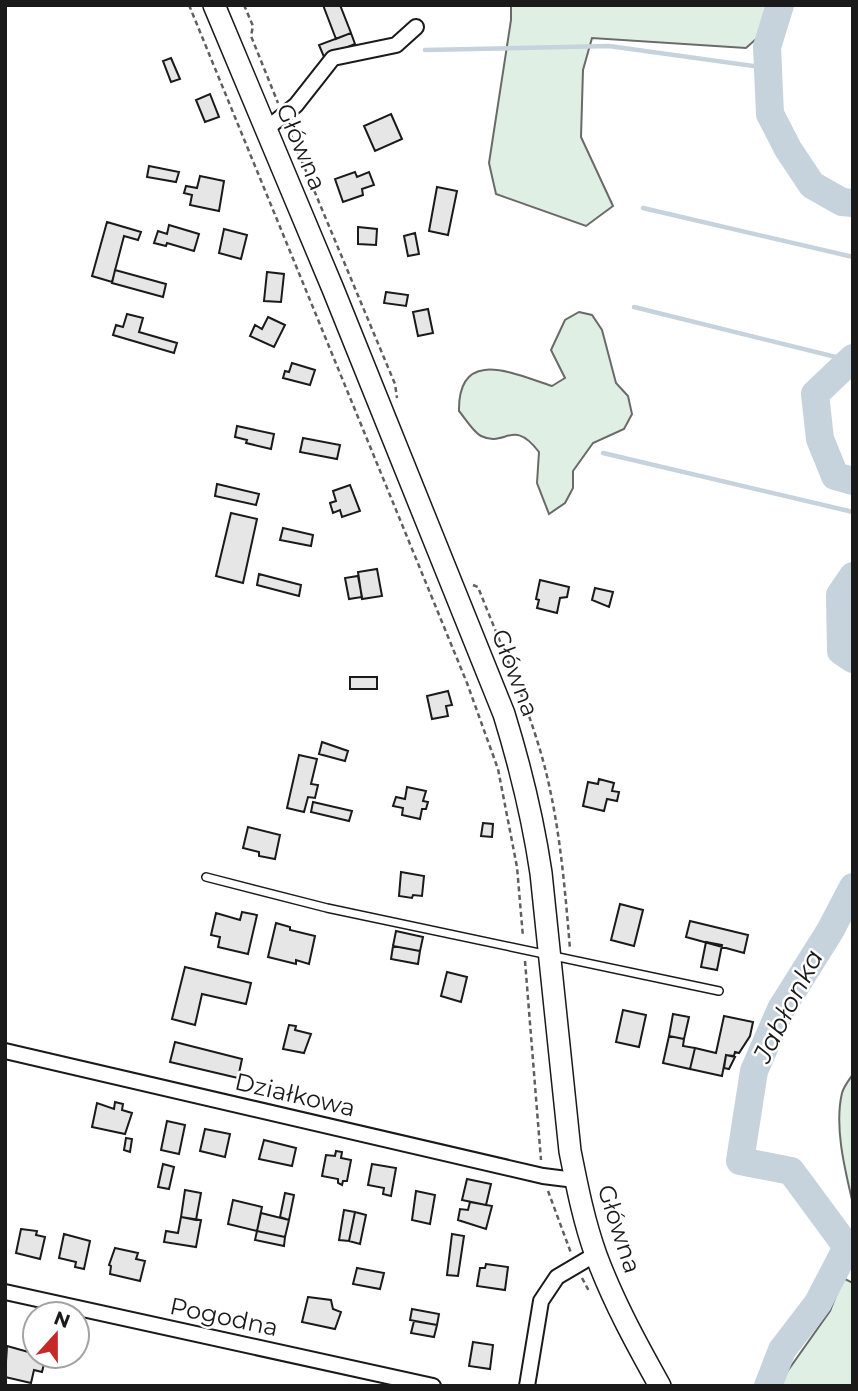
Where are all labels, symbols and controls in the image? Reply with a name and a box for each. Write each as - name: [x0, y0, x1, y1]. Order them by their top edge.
- street label: Główna: [270, 99, 333, 195]
- street label: Główna: [486, 625, 545, 721]
- water label: Jabłonka: [746, 944, 830, 1069]
- street label: Działkowa: [232, 1067, 358, 1122]
- street label: Główna: [592, 1181, 647, 1277]
- street label: Pogodna: [167, 1291, 281, 1342]
- north arrow: [21, 1300, 91, 1370]
- text: N: [51, 1306, 73, 1333]

